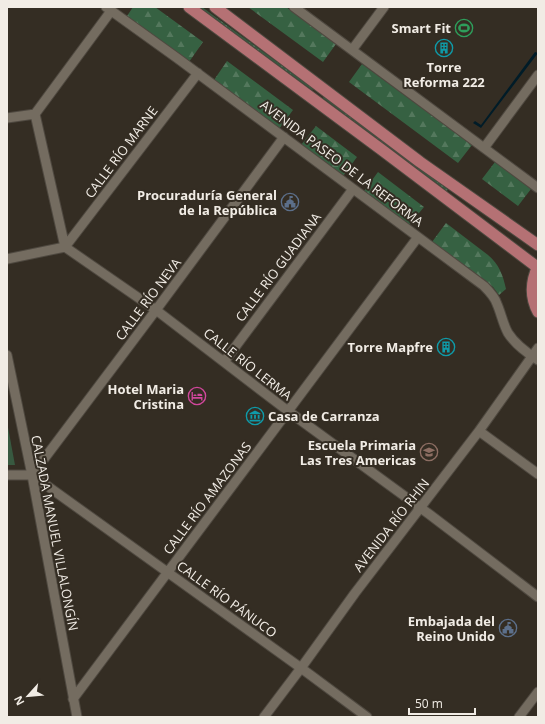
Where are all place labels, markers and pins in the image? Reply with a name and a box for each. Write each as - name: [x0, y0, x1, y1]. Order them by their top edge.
- sports icon: Smart Fit: [454, 18, 474, 38]
- place label: Smart Fit: [392, 19, 451, 37]
- building icon: Torre Reforma 222: [434, 38, 454, 58]
- place label: Torre Reforma 222: [403, 58, 485, 91]
- place label: Procuraduría General de la República: [137, 186, 277, 219]
- public building icon: Procuraduría General de la República: [280, 192, 300, 212]
- building icon: Torre Mapfre: [436, 337, 456, 357]
- place label: Torre Mapfre: [348, 338, 433, 356]
- place label: Hotel Maria Cristina: [108, 380, 184, 413]
- hotel icon: Hotel Maria Cristina: [187, 386, 207, 406]
- museum icon: Casa de Carranza: [245, 406, 265, 426]
- place label: Casa de Carranza: [268, 407, 380, 425]
- place label: Escuela Primaria Las Tres Americas: [300, 436, 416, 469]
- school or university icon: Escuela Primaria Las Tres Americas: [419, 442, 439, 462]
- place label: Embajada del Reino Unido: [408, 612, 495, 645]
- public building icon: Embajada del Reino Unido: [498, 618, 518, 638]

